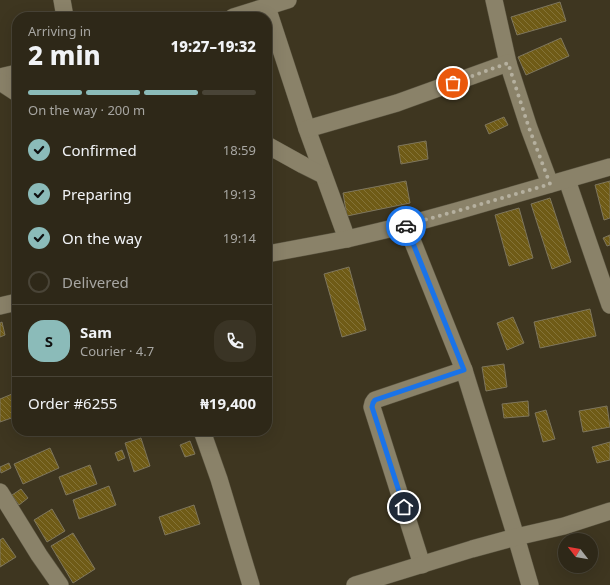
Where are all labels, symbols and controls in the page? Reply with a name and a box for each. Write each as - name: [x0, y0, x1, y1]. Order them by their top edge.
- text: Arriving in: [28, 22, 91, 40]
- text: 19:27–19:32: [171, 36, 256, 56]
- text: 2 min: [28, 37, 101, 73]
- pin: [436, 66, 470, 100]
- icon: bag: [442, 72, 464, 94]
- text: On the way · 200 m: [28, 101, 145, 119]
- icon: check: [28, 139, 50, 161]
- text: Confirmed: [62, 140, 137, 160]
- text: 18:59: [223, 141, 256, 159]
- icon: check: [28, 183, 50, 205]
- text: Preparing: [62, 184, 132, 204]
- text: 19:13: [223, 185, 256, 203]
- courier: [386, 206, 426, 246]
- icon: car: [395, 215, 417, 237]
- icon: check: [28, 227, 50, 249]
- text: On the way: [62, 228, 142, 248]
- text: 19:14: [223, 229, 256, 247]
- text: Delivered: [62, 272, 129, 292]
- button: phone: [214, 320, 256, 362]
- text: Sam: [80, 322, 112, 342]
- text: S: [45, 331, 53, 351]
- text: Courier · 4.7: [80, 342, 154, 360]
- text: Order #6255: [28, 393, 117, 413]
- text: ₦19,400: [200, 393, 256, 413]
- pin: [387, 490, 421, 524]
- icon: home: [393, 496, 415, 518]
- north arrow: [558, 533, 598, 573]
- map controls: [558, 533, 598, 573]

